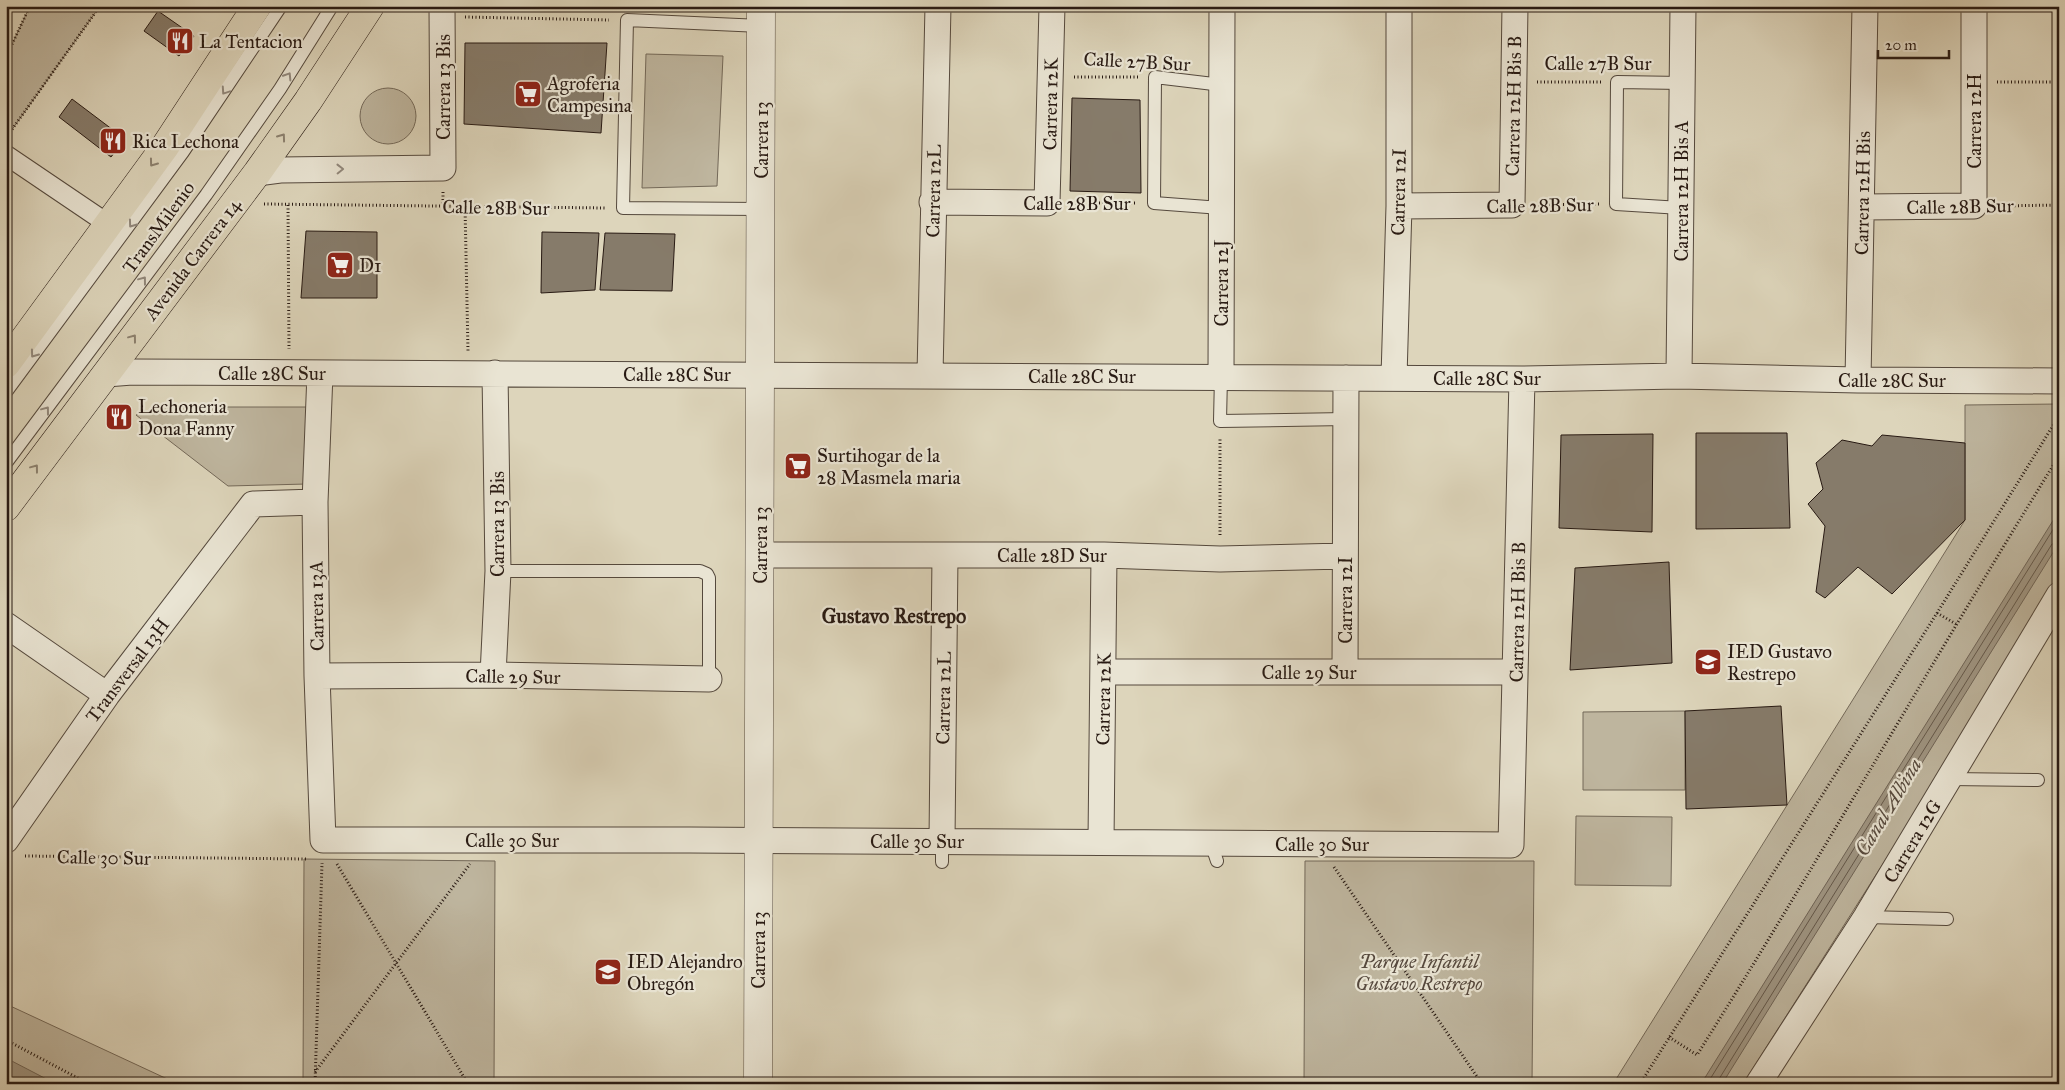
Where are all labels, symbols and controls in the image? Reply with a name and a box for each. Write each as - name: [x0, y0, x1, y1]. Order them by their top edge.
- restaurant icon: La Tentacion: [165, 26, 195, 56]
- scale bar: [1878, 28, 1949, 60]
- place label: La Tentacion: [199, 30, 303, 53]
- street label: Carrera 13 Bis: [432, 34, 455, 140]
- street label: Carrera 12H Bis B: [1501, 35, 1526, 177]
- text: 20 m: [1885, 36, 1917, 54]
- street label: Calle 27B Sur: [1083, 47, 1192, 76]
- street label: Calle 27B Sur: [1544, 52, 1652, 75]
- street label: Carrera 12K: [1038, 57, 1063, 151]
- place label: Agroferia Campesina: [546, 72, 633, 117]
- one-way arrow: [282, 73, 291, 82]
- street label: Carrera 12H: [1963, 73, 1986, 169]
- supermarket icon: Agroferia Campesina: [513, 79, 543, 109]
- one-way arrow: [222, 85, 231, 95]
- street label: Carrera 13: [750, 101, 773, 179]
- street label: Carrera 12H Bis A: [1670, 120, 1693, 262]
- restaurant icon: Rica Lechona: [98, 126, 128, 156]
- place label: Rica Lechona: [132, 130, 240, 153]
- street label: Carrera 12H Bis: [1850, 131, 1875, 255]
- one-way arrow: [276, 133, 285, 143]
- street label: Carrera 12L: [921, 144, 946, 238]
- street label: Carrera 12I: [1386, 148, 1411, 236]
- one-way arrow: [150, 157, 159, 167]
- one-way arrow: [336, 164, 344, 174]
- street label: TransMilenio: [117, 177, 200, 278]
- street label: Calle 28B Sur: [1023, 192, 1132, 215]
- street label: Calle 28B Sur: [1486, 193, 1595, 218]
- street label: Avenida Carrera 14: [139, 194, 246, 325]
- street label: Calle 28B Sur: [1906, 194, 2015, 219]
- street label: Calle 28B Sur: [442, 195, 551, 220]
- one-way arrow: [129, 218, 138, 228]
- street label: Carrera 12J: [1210, 239, 1234, 326]
- supermarket icon: D1: [325, 250, 355, 280]
- place label: D1: [359, 254, 382, 277]
- one-way arrow: [137, 277, 145, 286]
- one-way arrow: [127, 334, 136, 344]
- one-way arrow: [31, 348, 40, 358]
- street label: Calle 28C Sur: [218, 362, 327, 385]
- street label: Calle 28C Sur: [623, 363, 732, 386]
- street label: Calle 28C Sur: [1028, 365, 1137, 388]
- street label: Calle 28C Sur: [1433, 367, 1542, 390]
- street label: Calle 28C Sur: [1838, 369, 1947, 392]
- place label: Lechoneria Dona Fanny: [138, 395, 235, 440]
- restaurant icon: Lechoneria Dona Fanny: [104, 402, 134, 432]
- one-way arrow: [40, 407, 48, 416]
- place label: Surtihogar de la 28 Masmela maria: [817, 444, 962, 489]
- supermarket icon: Surtihogar de la 28 Masmela maria: [783, 451, 813, 481]
- one-way arrow: [30, 465, 38, 474]
- street label: Carrera 13 Bis: [486, 471, 509, 577]
- street label: Carrera 13: [749, 506, 772, 584]
- street label: Carrera 12H Bis B: [1505, 541, 1530, 683]
- street label: Calle 28D Sur: [997, 544, 1108, 567]
- street label: Carrera 12I: [1334, 556, 1357, 644]
- street label: Carrera 13A: [304, 561, 329, 651]
- district label: Gustavo Restrepo: [822, 604, 966, 629]
- street label: Transversal 13H: [81, 614, 174, 727]
- place label: IED Gustavo Restrepo: [1727, 640, 1832, 685]
- school or university icon: IED Gustavo Restrepo: [1693, 647, 1723, 677]
- street label: Carrera 12L: [931, 651, 956, 745]
- street label: Carrera 12K: [1091, 652, 1116, 746]
- street label: Calle 29 Sur: [1261, 661, 1357, 684]
- street label: Calle 29 Sur: [465, 664, 562, 689]
- water label: Canal Albina: [1850, 754, 1926, 860]
- street label: Carrera 12G: [1879, 795, 1946, 887]
- street label: Calle 30 Sur: [465, 829, 560, 852]
- street label: Calle 30 Sur: [870, 830, 965, 853]
- street label: Calle 30 Sur: [1275, 833, 1370, 856]
- street label: Calle 30 Sur: [57, 845, 152, 870]
- street label: Carrera 13: [747, 911, 770, 989]
- place label: IED Alejandro Obregón: [627, 950, 743, 996]
- park label: Parque Infantil Gustavo Restrepo: [1356, 950, 1482, 996]
- school or university icon: IED Alejandro Obregón: [593, 957, 623, 987]

